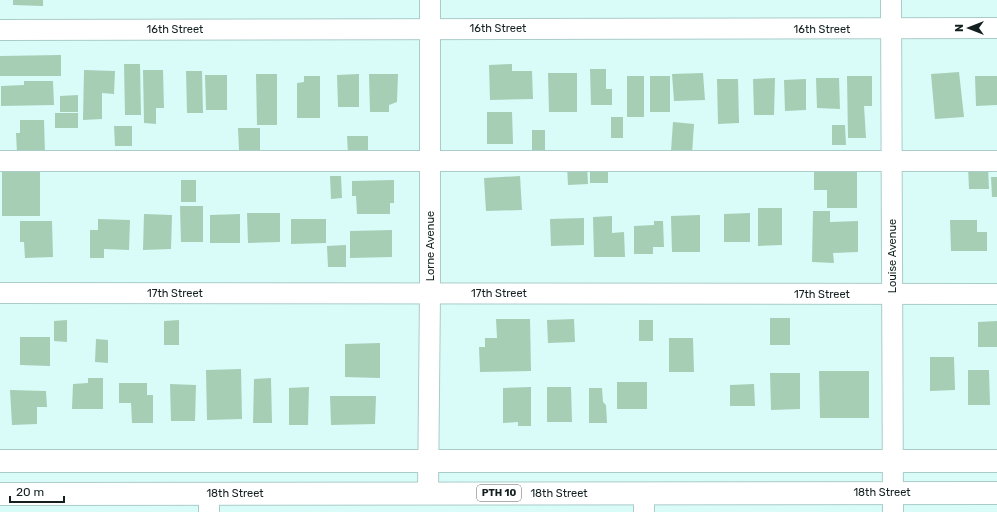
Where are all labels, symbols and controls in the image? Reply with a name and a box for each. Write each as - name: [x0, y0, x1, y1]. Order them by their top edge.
- north arrow: [949, 8, 989, 48]
- street label: 16th Street: [470, 22, 527, 35]
- street label: 16th Street: [147, 23, 204, 36]
- street label: 16th Street: [794, 23, 851, 36]
- text: N: [953, 24, 966, 32]
- street label: Lorne Avenue: [424, 211, 437, 281]
- street label: Louise Avenue: [886, 219, 899, 293]
- street label: 17th Street: [147, 287, 204, 300]
- street label: 17th Street: [471, 287, 528, 300]
- street label: 17th Street: [794, 288, 851, 301]
- scale bar: [10, 478, 64, 504]
- text: 20 m: [16, 485, 44, 499]
- road number: PTH 10: [477, 485, 521, 501]
- street label: 18th Street: [853, 486, 911, 499]
- street label: 18th Street: [206, 487, 264, 500]
- street label: 18th Street: [530, 487, 588, 500]

